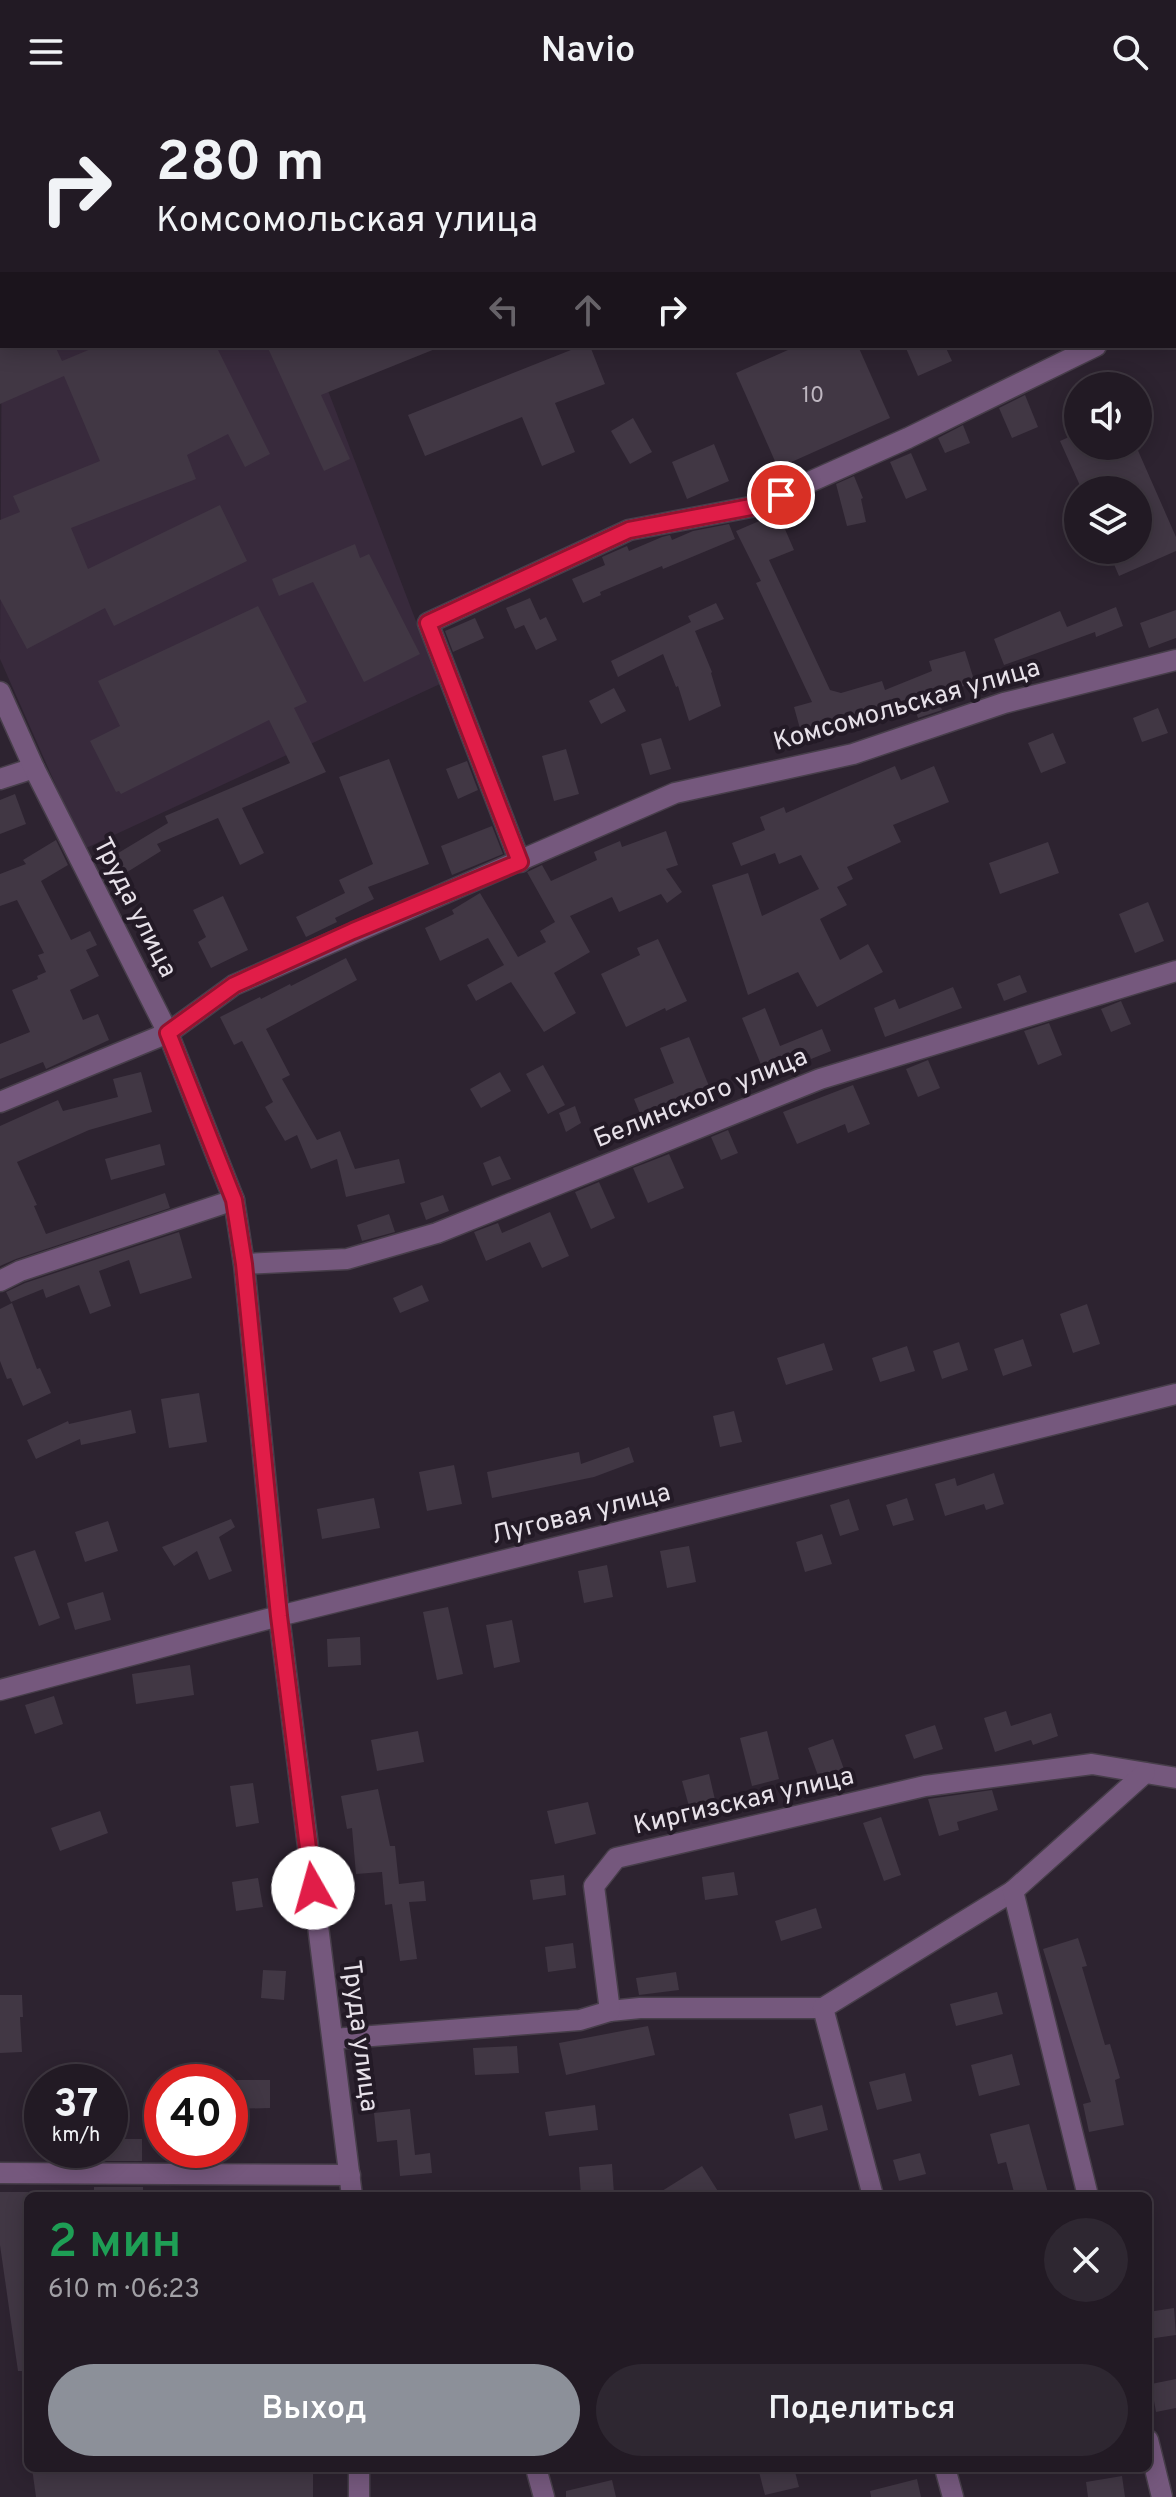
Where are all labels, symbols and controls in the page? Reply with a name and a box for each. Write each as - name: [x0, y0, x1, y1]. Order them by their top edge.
- text: Navio: [541, 29, 635, 75]
- icon: menu: [24, 30, 68, 74]
- icon: search: [1108, 30, 1152, 74]
- text: 280 m: [156, 130, 324, 200]
- icon: right: [24, 136, 128, 240]
- text: Комсомольская улица: [156, 199, 538, 245]
- icon: left: [482, 288, 526, 332]
- icon: ahead: [566, 288, 610, 332]
- icon: right: [650, 288, 694, 332]
- map controls: [1064, 372, 1152, 564]
- button: sound: [1064, 372, 1152, 460]
- house number: 10: [802, 383, 824, 410]
- pin: [747, 461, 815, 529]
- icon: arrive: [759, 473, 803, 517]
- button: layers: [1064, 476, 1152, 564]
- street label: Комсомольская улица: [770, 652, 1044, 760]
- street label: Труда улица: [85, 832, 183, 984]
- street label: Белинского улица: [589, 1041, 813, 1157]
- street label: Луговая улица: [488, 1477, 674, 1553]
- street label: Киргизская улица: [631, 1761, 857, 1843]
- position arrow: [271, 1846, 355, 1930]
- street label: Труда улица: [333, 1958, 385, 2114]
- speed limit sign: 40: [144, 2064, 248, 2168]
- text: 37: [54, 2081, 98, 2131]
- text: km/h: [52, 2123, 100, 2149]
- text: 2 мин: [48, 2214, 181, 2274]
- button: close: [1044, 2218, 1128, 2302]
- text: 610 m · 06:23: [48, 2274, 200, 2307]
- button: Выход: [48, 2364, 580, 2456]
- button: Поделиться: [596, 2364, 1128, 2456]

